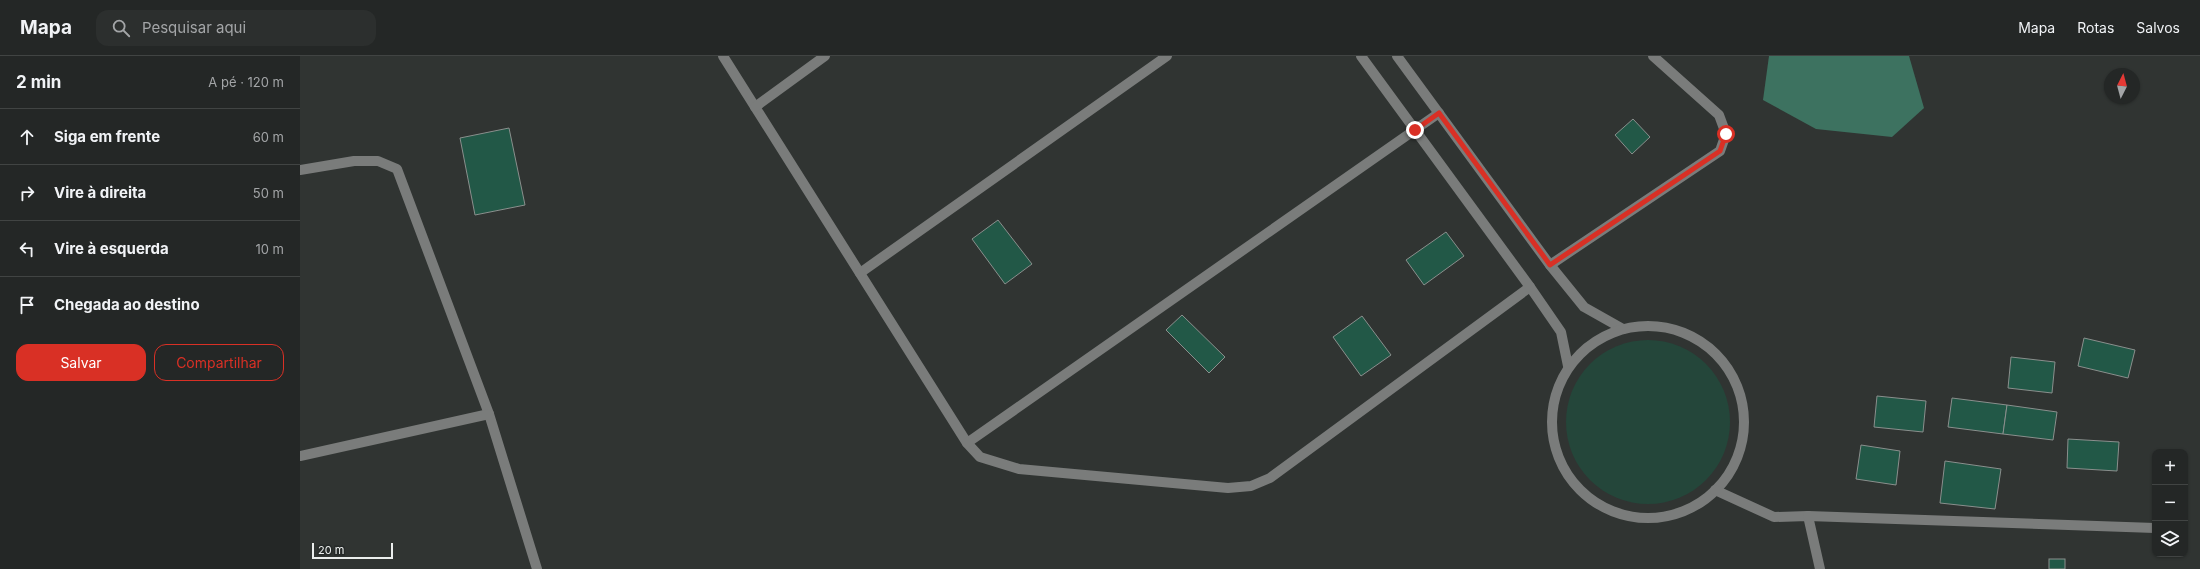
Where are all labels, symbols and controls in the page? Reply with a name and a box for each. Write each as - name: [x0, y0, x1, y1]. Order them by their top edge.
- search box: [96, 10, 376, 46]
- text: Mapa: [20, 16, 72, 39]
- icon: search: [110, 17, 132, 39]
- text: Pesquisar aqui: [142, 18, 246, 37]
- text: Mapa: [2018, 19, 2055, 36]
- text: Rotas: [2077, 19, 2114, 36]
- text: Salvos: [2136, 19, 2180, 36]
- north arrow: [2104, 68, 2140, 104]
- text: 2 min: [16, 72, 61, 92]
- text: A pé · 120 m: [208, 74, 284, 90]
- route end: [1406, 121, 1424, 139]
- route start: [1717, 125, 1735, 143]
- icon: ahead: [16, 126, 38, 148]
- text: Siga em frente: [54, 127, 160, 146]
- text: 60 m: [253, 129, 284, 145]
- icon: right: [16, 182, 38, 204]
- text: Vire à direita: [54, 183, 146, 202]
- text: 50 m: [253, 185, 284, 201]
- icon: left: [16, 238, 38, 260]
- text: Vire à esquerda: [54, 239, 169, 258]
- text: 10 m: [255, 241, 284, 257]
- icon: arrive: [16, 294, 38, 316]
- text: Chegada ao destino: [54, 295, 200, 314]
- button: Salvar: [16, 344, 146, 381]
- button: Compartilhar: [154, 344, 284, 381]
- map controls: [2152, 449, 2188, 557]
- button: +: [2152, 449, 2188, 485]
- button: −: [2152, 485, 2188, 521]
- button: layers: [2152, 521, 2188, 557]
- scale bar: [312, 541, 393, 560]
- text: 20 m: [318, 543, 344, 557]

